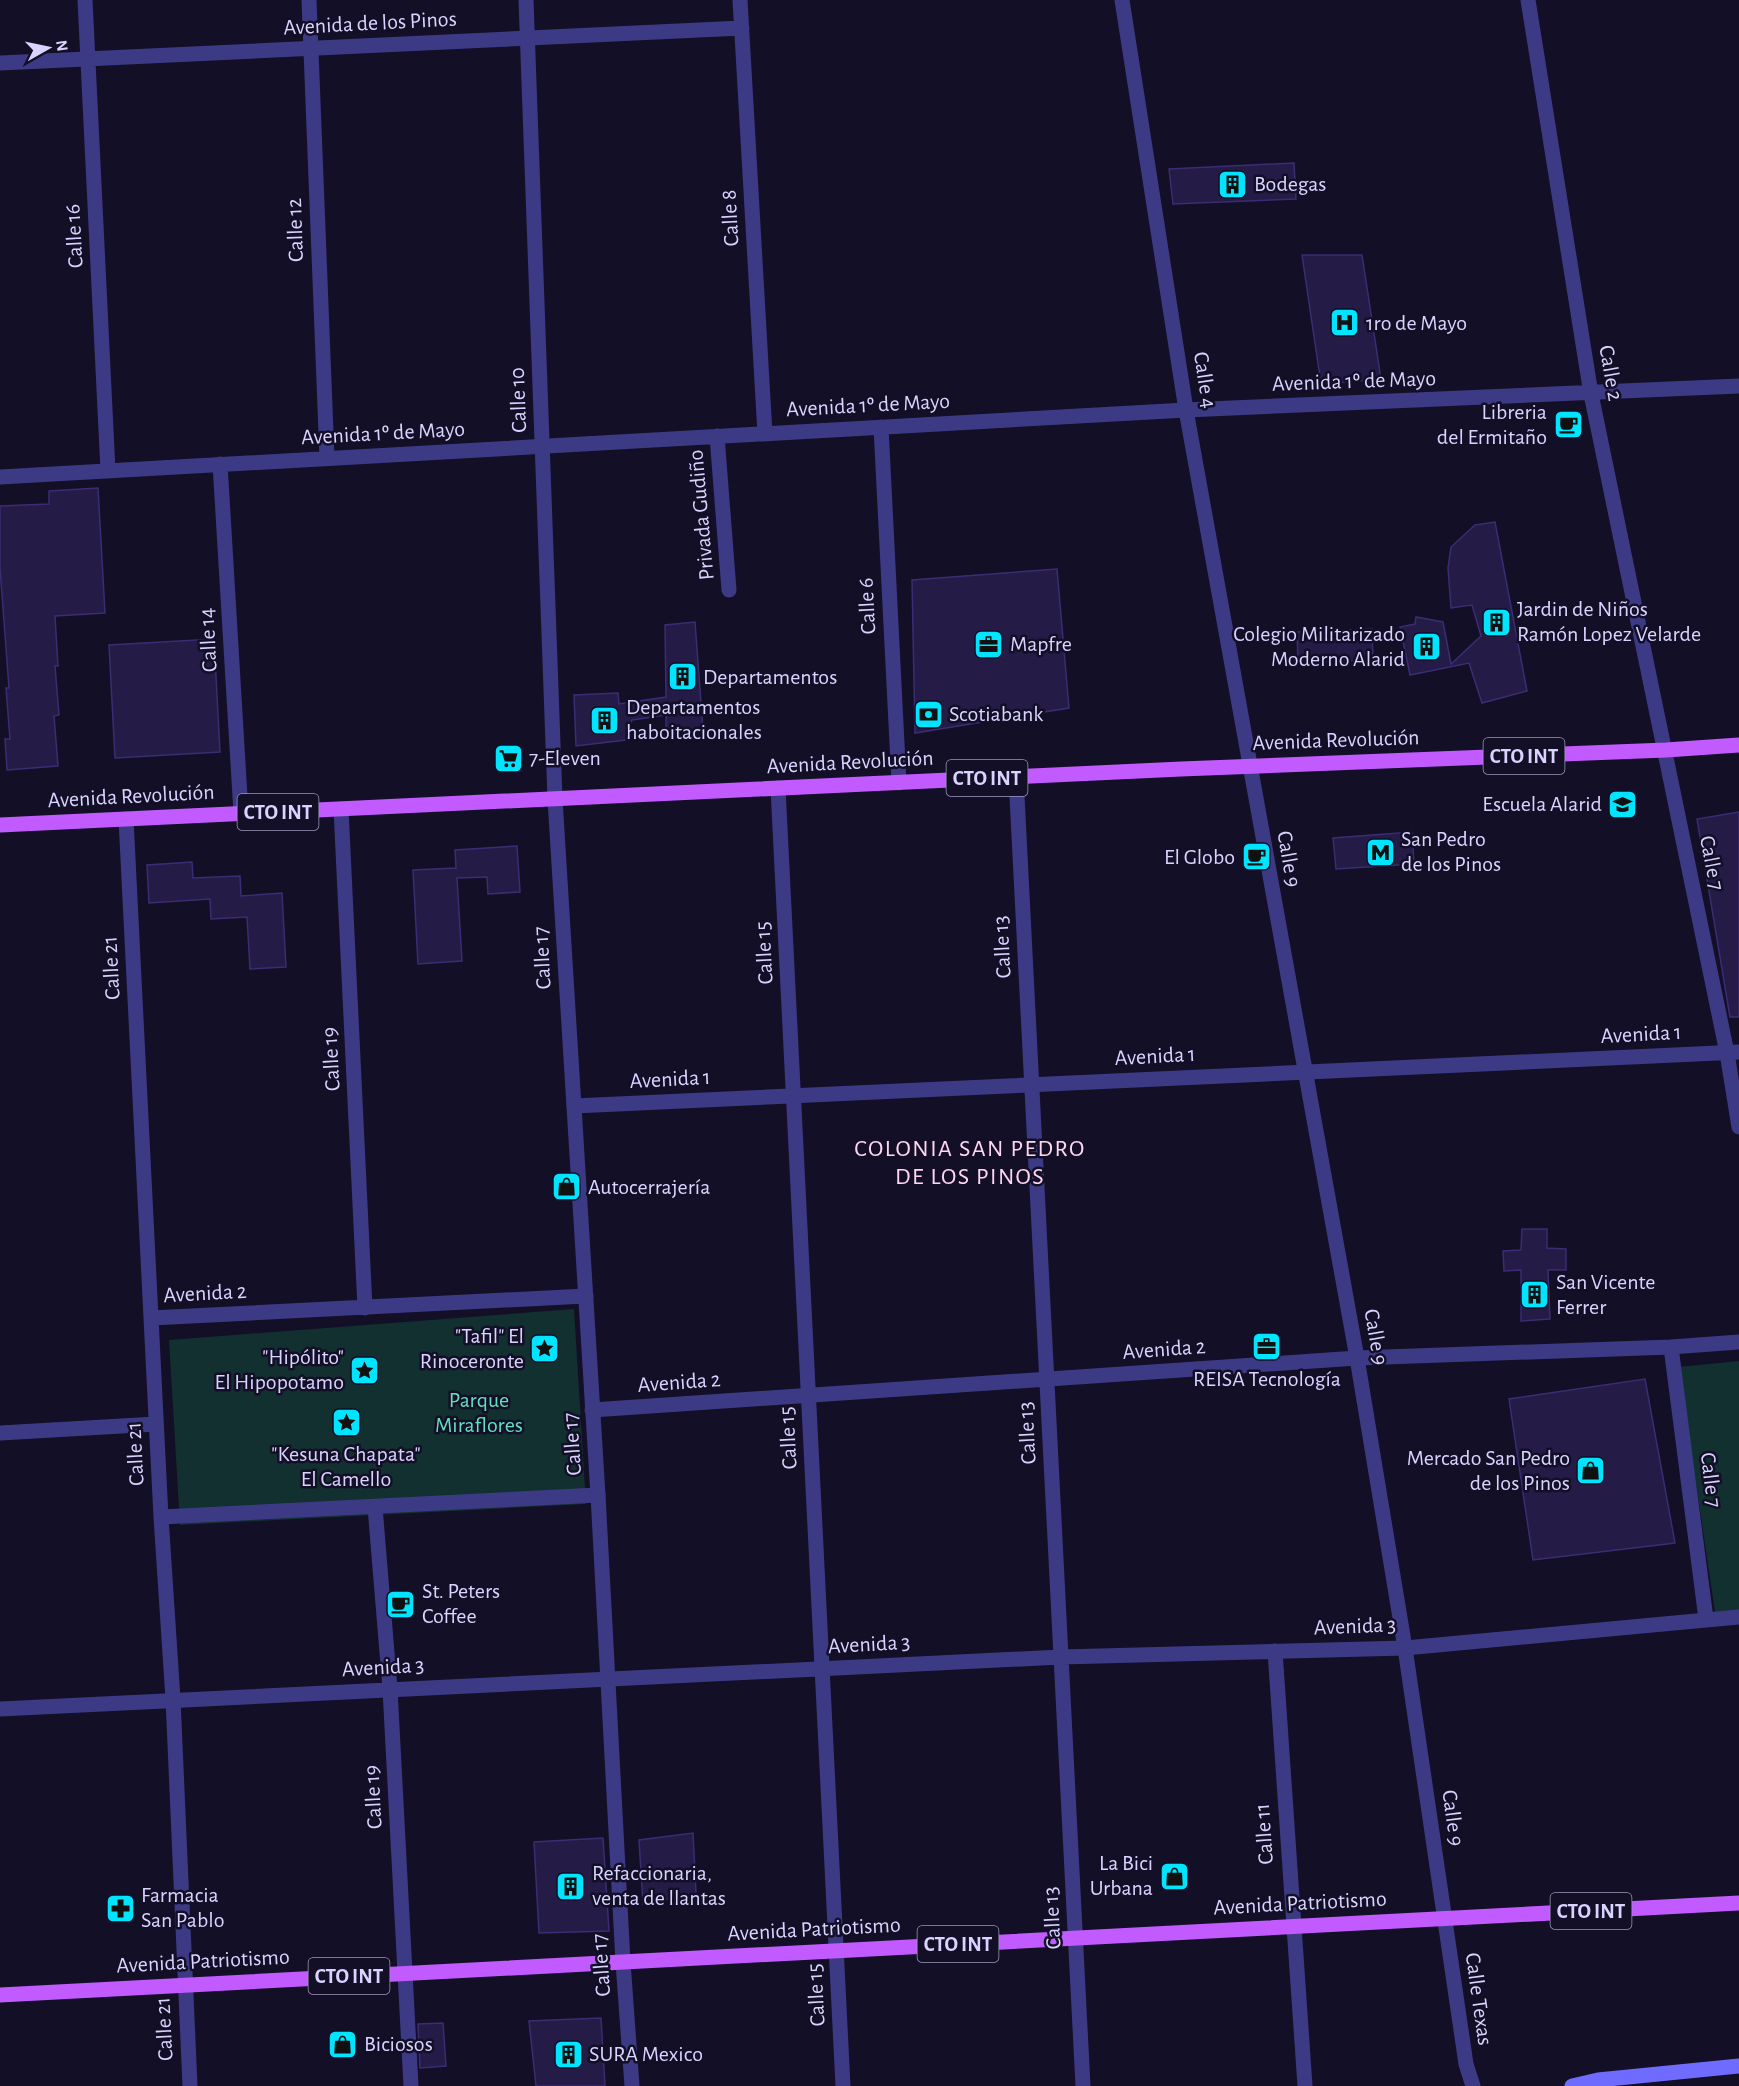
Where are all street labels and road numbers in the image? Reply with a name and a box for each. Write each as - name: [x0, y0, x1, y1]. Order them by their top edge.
- street label: Avenida de los Pinos: [283, 7, 457, 39]
- street label: Calle 8: [718, 189, 742, 247]
- street label: Calle 12: [283, 198, 307, 262]
- street label: Calle 16: [61, 203, 87, 269]
- street label: Calle 2: [1595, 343, 1627, 403]
- street label: Calle 4: [1190, 350, 1220, 410]
- street label: Calle 10: [506, 367, 530, 433]
- street label: Avenida 1º de Mayo: [1272, 367, 1436, 395]
- street label: Avenida 1º de Mayo: [786, 390, 950, 420]
- street label: Avenida 1º de Mayo: [301, 418, 465, 448]
- street label: Privada Gudiño: [684, 449, 718, 581]
- street label: Calle 6: [855, 577, 879, 635]
- street label: Calle 14: [195, 607, 221, 673]
- street label: Avenida Revolución: [1252, 726, 1420, 754]
- road number: CTO INT: [1484, 738, 1564, 774]
- street label: Avenida Revolución: [766, 747, 934, 777]
- road number: CTO INT: [946, 760, 1028, 796]
- street label: Avenida Revolución: [47, 781, 215, 811]
- road number: CTO INT: [238, 794, 318, 830]
- street label: Calle 9: [1273, 829, 1305, 889]
- street label: Calle 7: [1696, 834, 1728, 892]
- street label: Calle 13: [989, 915, 1015, 979]
- street label: Calle 15: [751, 921, 777, 985]
- street label: Calle 17: [529, 926, 555, 990]
- street label: Calle 21: [98, 936, 124, 1000]
- street label: Avenida 1: [1600, 1021, 1682, 1047]
- street label: Calle 19: [318, 1026, 344, 1092]
- street label: Avenida 1: [1114, 1043, 1196, 1069]
- street label: Avenida 1: [629, 1066, 711, 1092]
- street label: Avenida 2: [163, 1280, 247, 1306]
- street label: Calle 9: [1360, 1307, 1392, 1367]
- street label: Avenida 2: [1122, 1335, 1206, 1363]
- street label: Avenida 2: [637, 1368, 721, 1396]
- street label: Calle 13: [1014, 1401, 1040, 1465]
- street label: Calle 15: [775, 1406, 801, 1470]
- street label: Calle 17: [559, 1412, 585, 1476]
- street label: Calle 21: [122, 1422, 148, 1486]
- street label: Calle 7: [1697, 1451, 1725, 1509]
- street label: Avenida 3: [1313, 1614, 1397, 1638]
- street label: Avenida 3: [827, 1631, 911, 1657]
- street label: Avenida 3: [341, 1654, 425, 1680]
- street label: Calle 19: [360, 1764, 386, 1830]
- street label: Calle 9: [1438, 1788, 1468, 1848]
- street label: Calle 11: [1251, 1803, 1277, 1865]
- street label: Calle 13: [1039, 1886, 1065, 1950]
- street label: Avenida Patriotismo: [1213, 1887, 1387, 1919]
- road number: CTO INT: [1550, 1893, 1632, 1929]
- street label: Avenida Patriotismo: [727, 1913, 901, 1945]
- road number: CTO INT: [918, 1926, 998, 1962]
- street label: Calle 17: [588, 1933, 614, 1997]
- street label: Avenida Patriotismo: [116, 1945, 290, 1977]
- street label: Calle Texas: [1462, 1951, 1496, 2047]
- road number: CTO INT: [308, 1958, 389, 1994]
- street label: Calle 15: [803, 1963, 829, 2027]
- street label: Calle 21: [151, 1997, 177, 2061]

